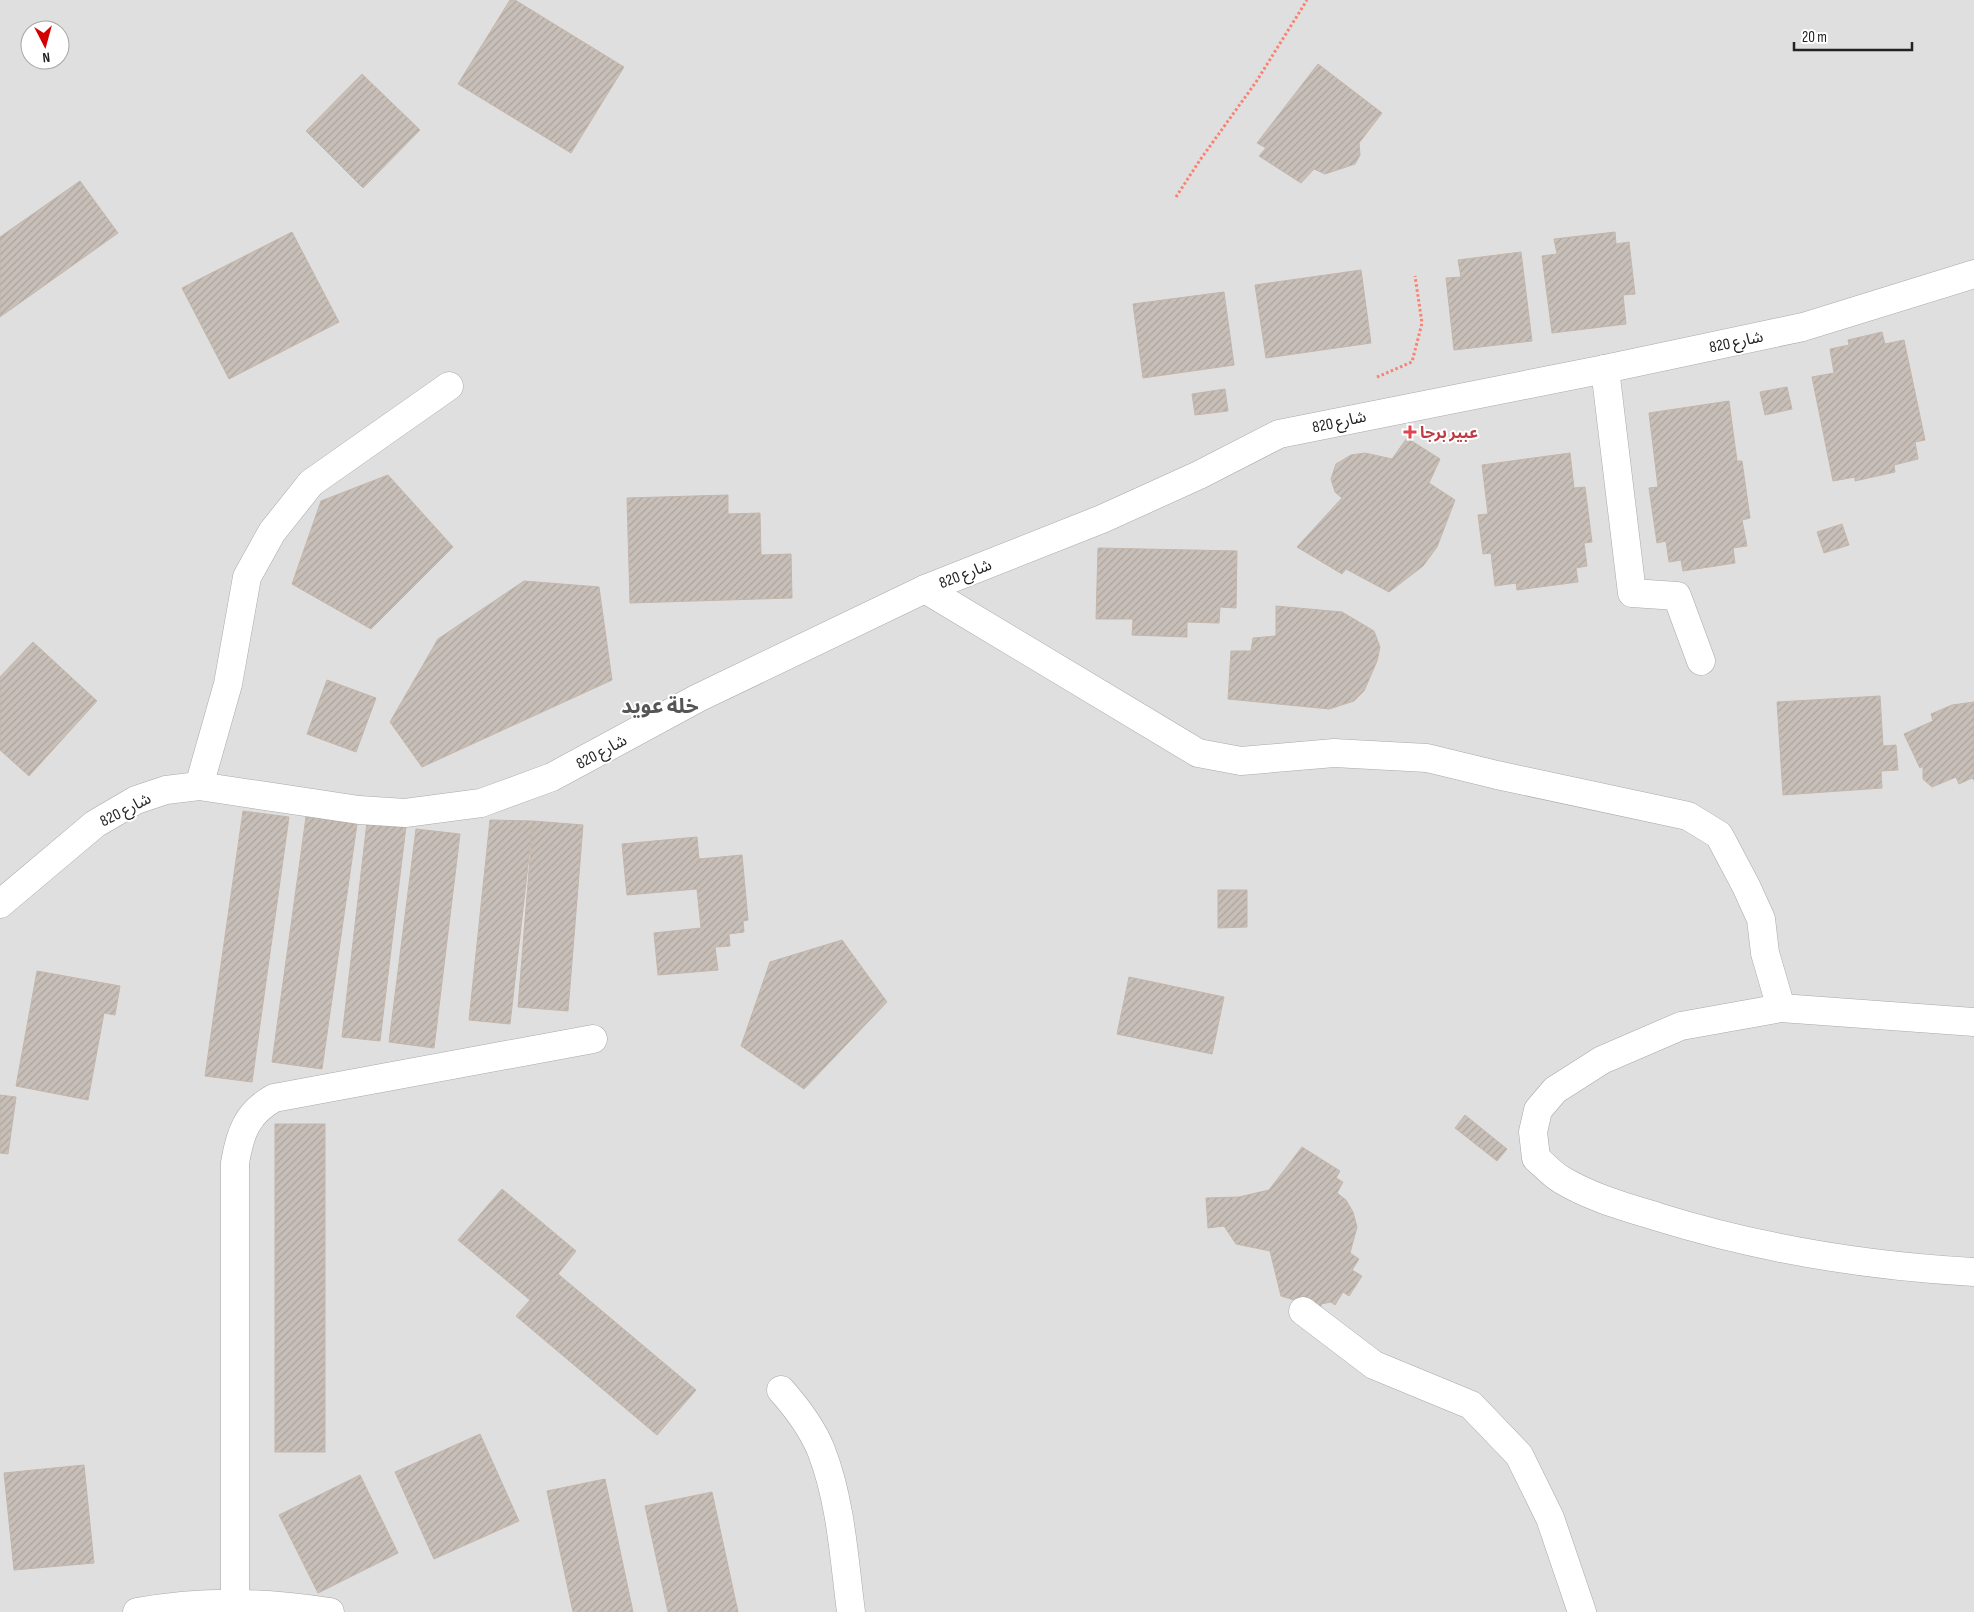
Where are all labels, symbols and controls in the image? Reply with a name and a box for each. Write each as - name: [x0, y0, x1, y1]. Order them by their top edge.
- north arrow: [20, 20, 70, 70]
- scale bar: [1794, 20, 1912, 52]
- text: 20 m: [1802, 28, 1827, 47]
- text: N: [42, 49, 51, 66]
- street label: شارع 820: [1708, 327, 1765, 359]
- street label: شارع 820: [1311, 407, 1368, 439]
- place label: عبير برجا: [1420, 424, 1478, 443]
- marker: عبير برجا: [1404, 426, 1416, 438]
- street label: شارع 820: [937, 556, 995, 595]
- district label: خلة عويد: [621, 694, 699, 719]
- street label: شارع 820: [573, 731, 631, 775]
- street label: شارع 820: [97, 789, 155, 833]

